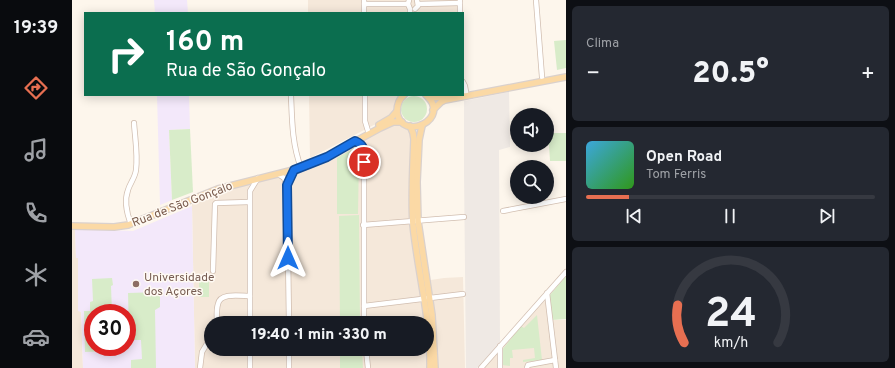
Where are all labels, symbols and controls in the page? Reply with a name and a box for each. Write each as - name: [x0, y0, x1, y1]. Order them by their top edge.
- text: 19:39: [14, 17, 58, 40]
- text: 160 m: [166, 25, 244, 61]
- icon: right: [100, 28, 152, 80]
- text: Clima: [586, 36, 619, 52]
- text: 20.5°: [692, 56, 769, 93]
- text: Rua de São Gonçalo: [166, 60, 326, 83]
- text: −: [586, 61, 600, 88]
- text: +: [861, 61, 875, 88]
- icon: directions: [22, 74, 50, 102]
- map controls: [510, 108, 554, 204]
- button: sound: [510, 108, 554, 152]
- icon: music: [22, 136, 50, 164]
- pin: [347, 145, 381, 179]
- text: Open Road: [646, 148, 722, 167]
- icon: arrive: [353, 151, 375, 173]
- button: search: [510, 160, 554, 204]
- text: Tom Ferris: [646, 167, 706, 183]
- street label: Rua de São Gonçalo: [130, 178, 235, 232]
- icon: phone: [22, 199, 50, 227]
- icon: previous: [623, 205, 645, 227]
- icon: pause: [719, 205, 741, 227]
- icon: next: [816, 205, 838, 227]
- position arrow: [267, 237, 309, 279]
- icon: climate: [22, 261, 50, 289]
- place label: Universidade dos Açores: [144, 270, 214, 300]
- marker: Universidade dos Açores: [131, 279, 141, 289]
- text: 24: [704, 288, 757, 341]
- speed limit sign: 30: [84, 304, 136, 356]
- icon: car: [22, 323, 50, 351]
- text: 19:40 · 1 min · 330 m: [251, 326, 387, 345]
- text: km/h: [713, 333, 748, 351]

